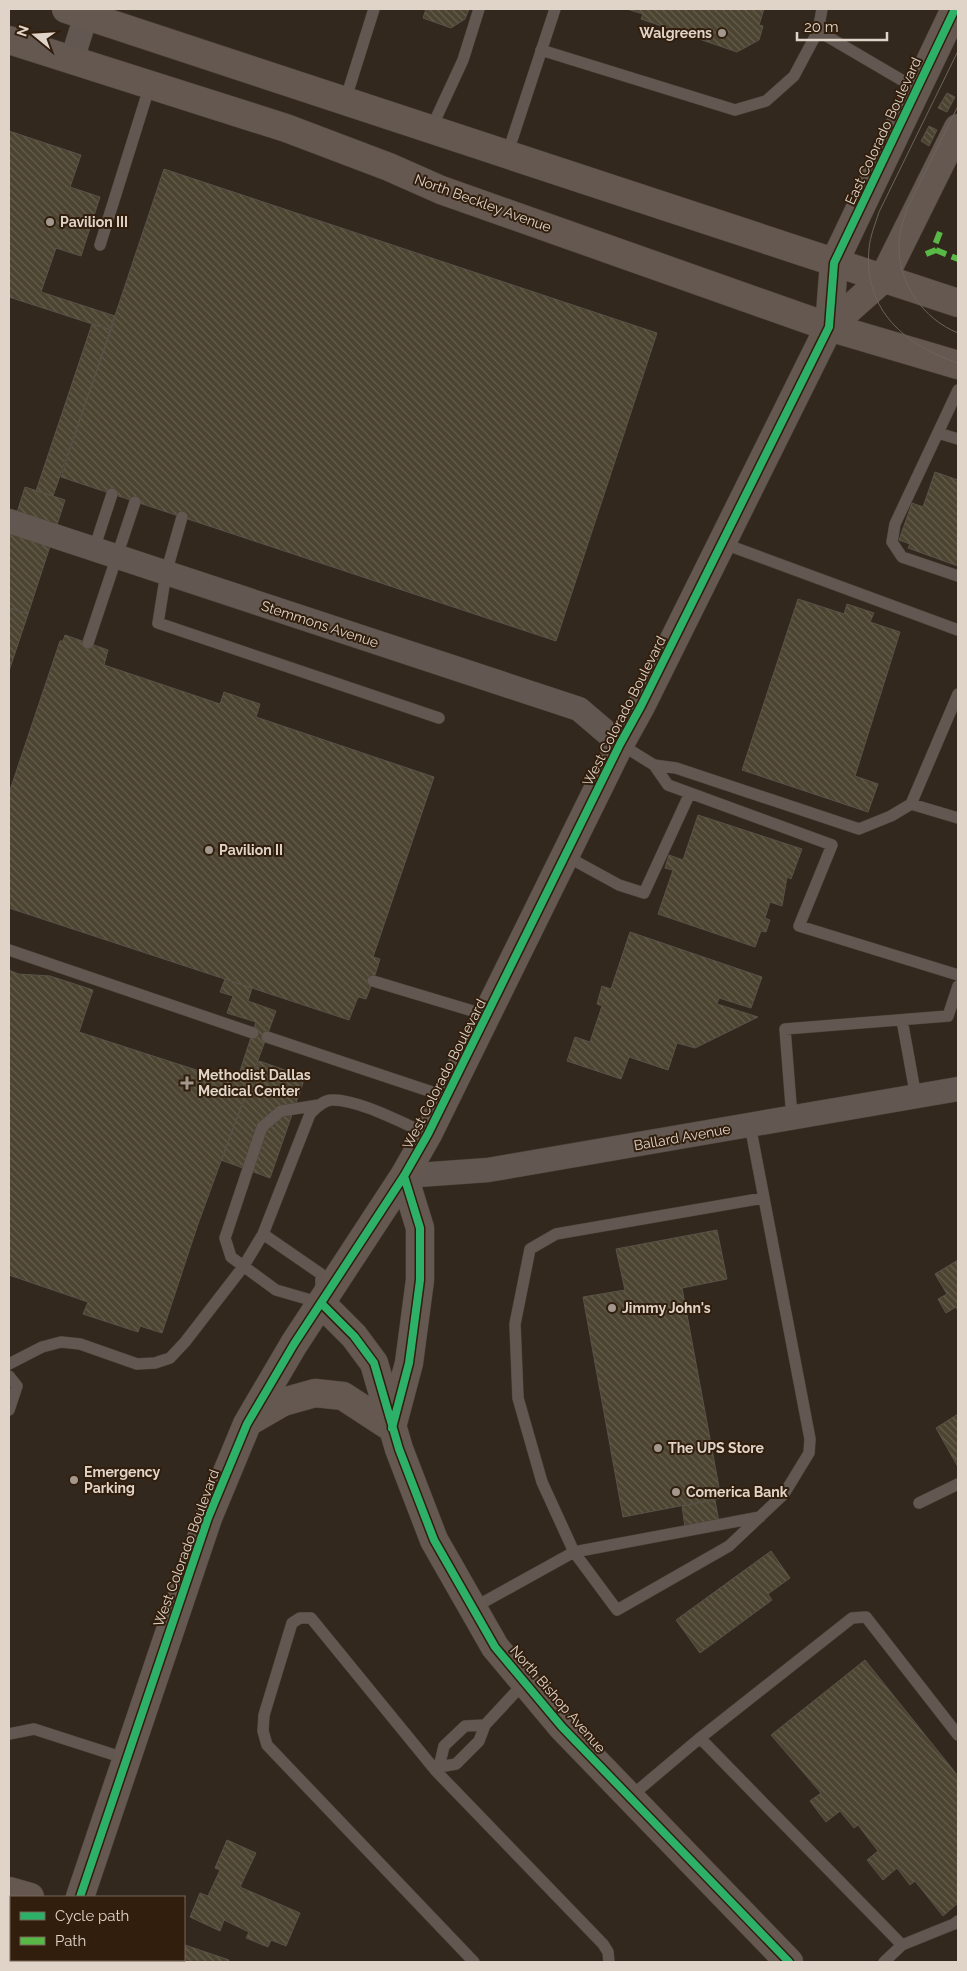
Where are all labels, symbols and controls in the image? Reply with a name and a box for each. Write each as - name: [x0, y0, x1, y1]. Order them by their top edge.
- north arrow: [10, 10, 60, 60]
- scale bar: [797, 10, 887, 42]
- text: 20 m: [804, 18, 839, 36]
- text: N: [13, 23, 32, 39]
- place label: Walgreens: [639, 25, 712, 41]
- marker: Walgreens: [716, 27, 728, 39]
- street label: East Colorado Boulevard: [842, 55, 924, 207]
- street label: North Beckley Avenue: [412, 171, 554, 235]
- place label: Pavilion III: [60, 214, 128, 230]
- marker: Pavilion III: [44, 216, 56, 228]
- street label: Stemmons Avenue: [259, 597, 381, 651]
- street label: West Colorado Boulevard: [579, 633, 669, 789]
- place label: Pavilion II: [219, 842, 283, 858]
- marker: Pavilion II: [203, 844, 215, 856]
- street label: West Colorado Boulevard: [399, 996, 489, 1152]
- place label: Methodist Dallas Medical Center: [198, 1067, 311, 1099]
- marker: Methodist Dallas Medical Center: [180, 1076, 194, 1090]
- street label: Ballard Avenue: [632, 1121, 732, 1153]
- place label: Jimmy John's: [622, 1300, 711, 1316]
- marker: Jimmy John's: [606, 1302, 618, 1314]
- place label: The UPS Store: [668, 1440, 765, 1456]
- marker: The UPS Store: [652, 1442, 664, 1454]
- place label: Emergency Parking: [84, 1464, 161, 1496]
- street label: West Colorado Boulevard: [150, 1467, 222, 1629]
- marker: Emergency Parking: [68, 1474, 80, 1486]
- place label: Comerica Bank: [686, 1484, 788, 1500]
- marker: Comerica Bank: [670, 1486, 682, 1498]
- street label: North Bishop Avenue: [507, 1642, 609, 1756]
- legend: [10, 1896, 185, 1961]
- text: Cycle path: [55, 1907, 129, 1925]
- text: Path: [55, 1932, 86, 1950]

